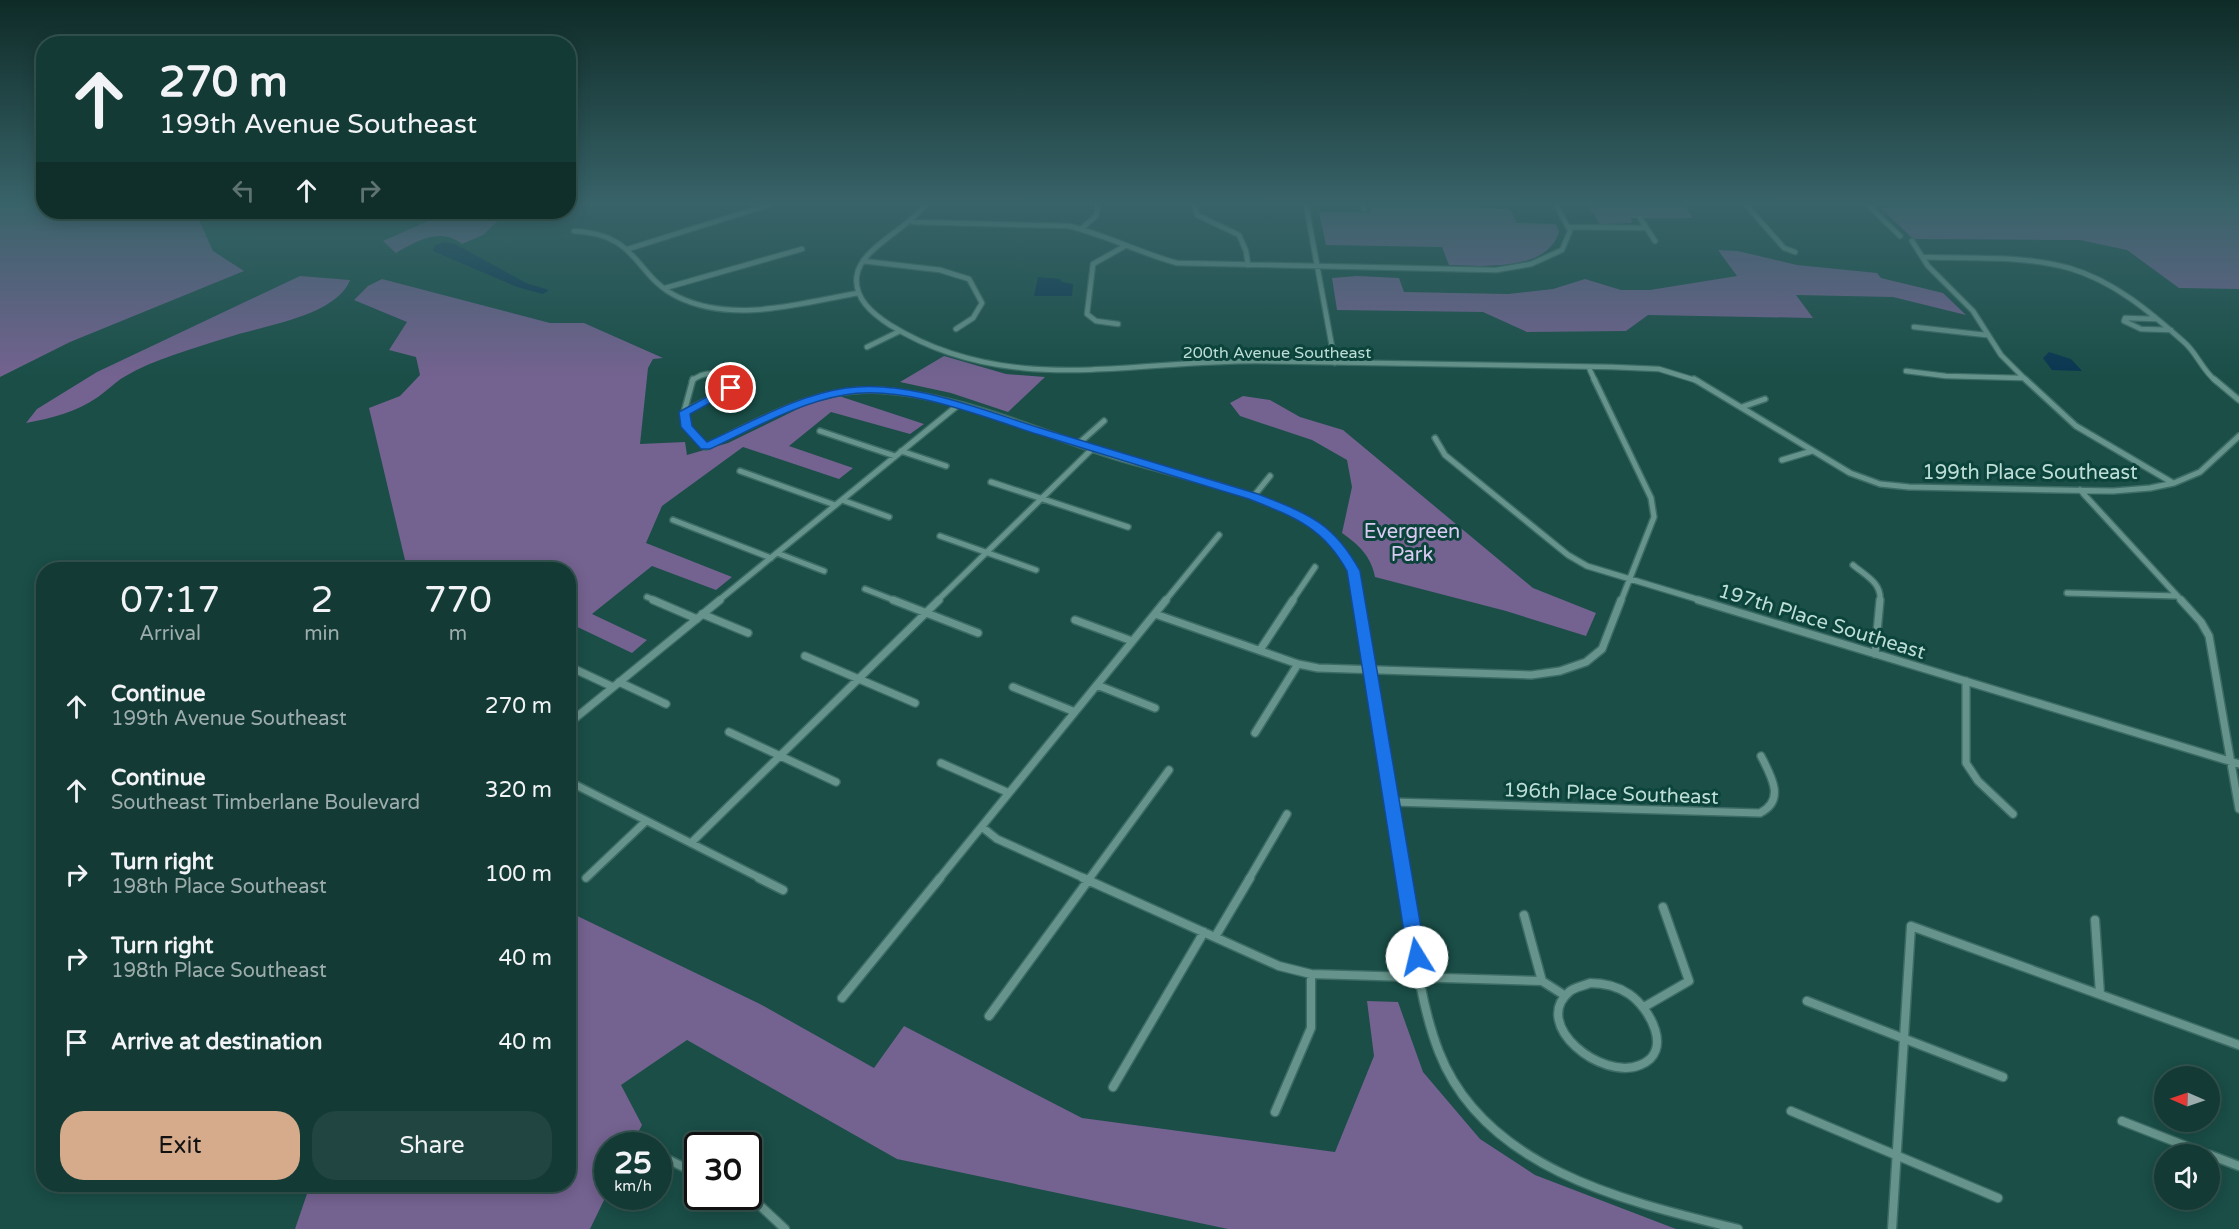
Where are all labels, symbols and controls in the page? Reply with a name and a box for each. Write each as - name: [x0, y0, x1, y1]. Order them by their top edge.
- text: 270 m: [159, 57, 288, 108]
- icon: ahead: [60, 60, 138, 138]
- text: 199th Avenue Southeast: [159, 108, 477, 141]
- icon: left: [227, 174, 260, 207]
- icon: ahead: [290, 174, 323, 207]
- icon: right: [353, 174, 386, 207]
- street label: 200th Avenue Southeast: [1183, 343, 1371, 363]
- pin: [705, 362, 756, 413]
- icon: arrive: [714, 371, 747, 404]
- street label: 199th Place Southeast: [1922, 461, 2138, 485]
- park label: Evergreen Park: [1364, 520, 1460, 567]
- text: 07:17: [120, 579, 220, 622]
- text: 2: [311, 579, 333, 622]
- text: 770: [424, 579, 492, 622]
- street label: 197th Place Southeast: [1715, 579, 1929, 665]
- text: Arrival: [139, 622, 201, 646]
- text: min: [304, 622, 340, 646]
- text: m: [449, 622, 467, 646]
- text: Continue: [111, 681, 206, 707]
- icon: ahead: [60, 690, 93, 723]
- text: 270 m: [485, 693, 552, 719]
- text: 199th Avenue Southeast: [111, 707, 347, 731]
- text: Continue: [111, 765, 206, 791]
- icon: ahead: [60, 774, 93, 807]
- text: 320 m: [485, 777, 552, 803]
- street label: 196th Place Southeast: [1503, 778, 1719, 810]
- text: Southeast Timberlane Boulevard: [111, 791, 420, 815]
- text: Turn right: [111, 849, 213, 875]
- icon: right: [60, 858, 93, 891]
- text: 100 m: [485, 861, 552, 887]
- text: 198th Place Southeast: [111, 875, 327, 899]
- position arrow: [1385, 925, 1449, 989]
- text: Turn right: [111, 933, 213, 959]
- icon: right: [60, 942, 93, 975]
- text: 40 m: [498, 945, 552, 971]
- text: 198th Place Southeast: [111, 959, 327, 983]
- icon: arrive: [60, 1026, 93, 1059]
- text: Arrive at destination: [111, 1029, 322, 1055]
- text: 40 m: [498, 1029, 552, 1055]
- north arrow: [2154, 1066, 2220, 1132]
- map controls: [2154, 1066, 2220, 1210]
- button: Exit: [60, 1111, 300, 1180]
- button: Share: [312, 1111, 552, 1180]
- speed limit sign: 30: [684, 1132, 762, 1210]
- button: sound: [2154, 1144, 2220, 1210]
- text: 25: [614, 1145, 652, 1182]
- text: km/h: [614, 1177, 652, 1195]

